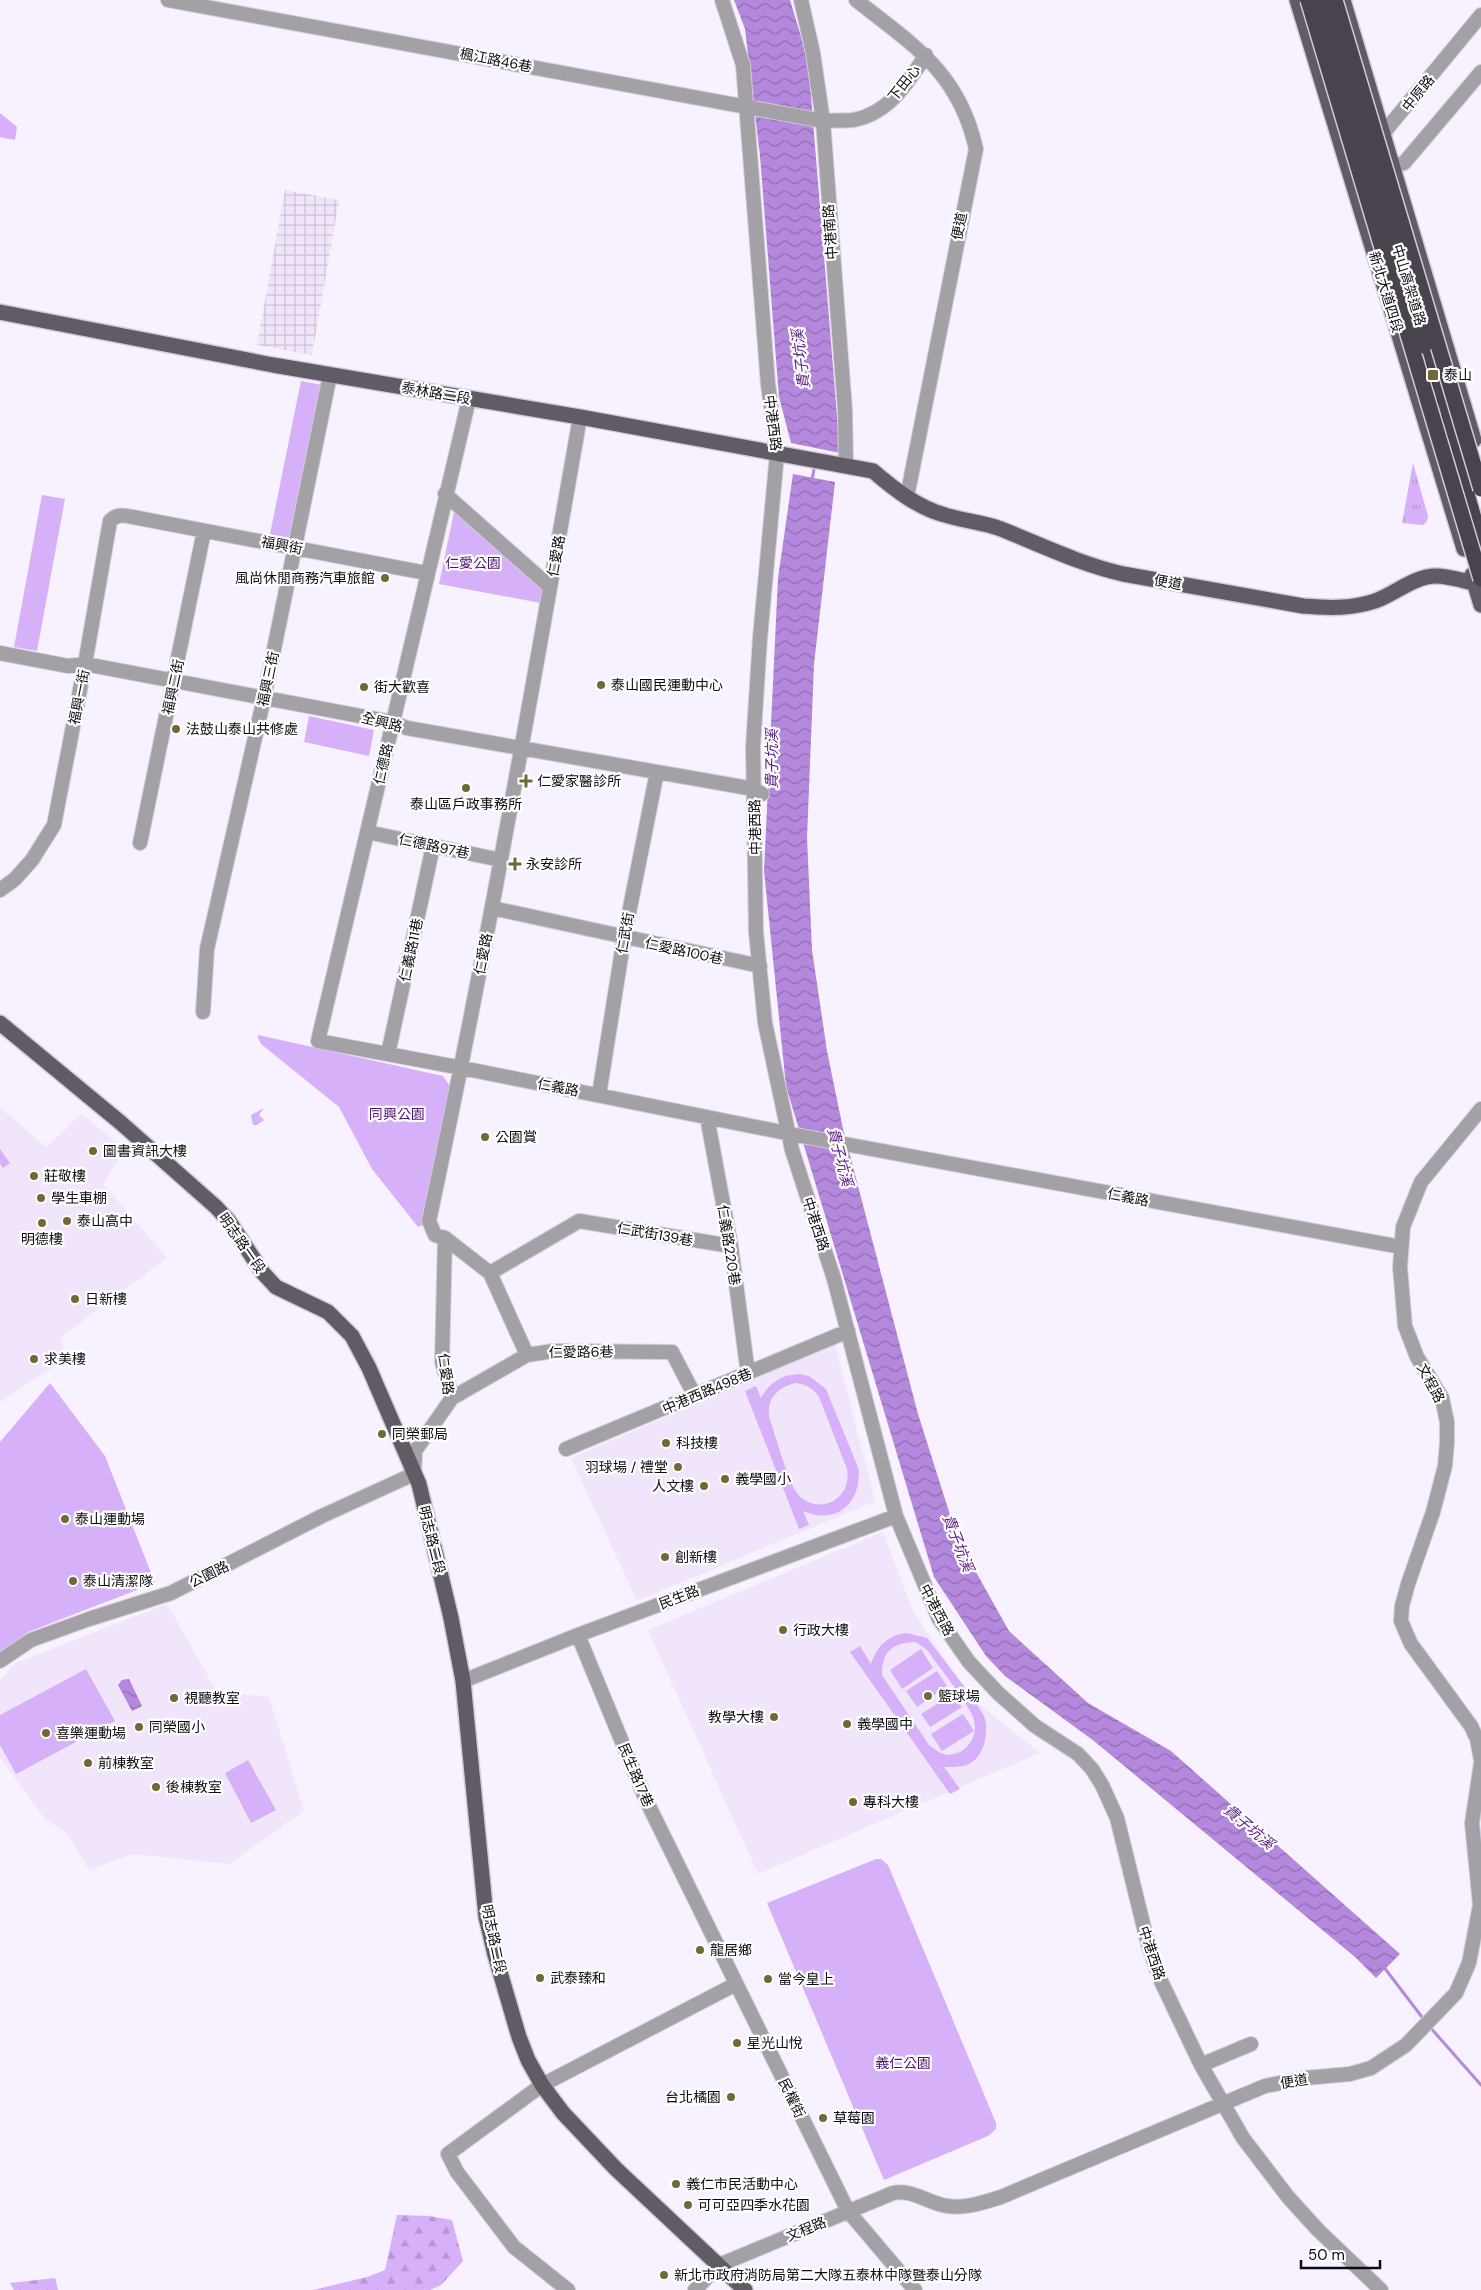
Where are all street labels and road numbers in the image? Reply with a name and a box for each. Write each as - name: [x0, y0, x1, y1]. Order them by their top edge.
- street label: 楓江路46巷: [458, 44, 534, 76]
- street label: 下田心: [884, 61, 924, 105]
- street label: 中原路: [1398, 71, 1438, 115]
- street label: 中港南路: [819, 203, 841, 261]
- street label: 便道: [947, 211, 971, 241]
- street label: 中山高架道路: [1388, 242, 1430, 328]
- street label: 新北大道四段: [1365, 249, 1407, 335]
- street label: 泰林路二段: [400, 378, 472, 408]
- street label: 中港西路: [761, 394, 785, 452]
- street label: 福興街: [260, 532, 304, 558]
- street label: 仁愛路: [543, 534, 569, 578]
- street label: 便道: [1153, 571, 1183, 593]
- street label: 福興三街: [253, 650, 283, 708]
- street label: 福興二街: [158, 658, 188, 716]
- street label: 福興一街: [65, 668, 93, 726]
- street label: 全興路: [359, 708, 405, 736]
- street label: 仁德路: [370, 742, 396, 786]
- street label: 中港西路: [746, 799, 764, 855]
- street label: 仁德路97巷: [397, 830, 471, 862]
- street label: 仁武街: [612, 911, 638, 955]
- street label: 仁義路11巷: [395, 916, 427, 984]
- street label: 仁愛路: [470, 932, 496, 976]
- street label: 仁愛路100巷: [643, 934, 725, 968]
- street label: 仁義路: [536, 1074, 580, 1100]
- street label: 仁義路: [1106, 1184, 1150, 1210]
- street label: 中港西路: [799, 1195, 833, 1253]
- street label: 仁義路220巷: [714, 1203, 744, 1287]
- street label: 明志路一段: [215, 1209, 269, 1277]
- street label: 仁武街139巷: [616, 1218, 694, 1250]
- street label: 仁愛路6巷: [548, 1342, 614, 1362]
- street label: 仁愛路: [435, 1352, 457, 1396]
- street label: 文程路: [1413, 1360, 1449, 1406]
- street label: 中港西路498巷: [659, 1364, 755, 1418]
- street label: 明志路二段: [415, 1504, 449, 1576]
- street label: 公園路: [186, 1557, 232, 1591]
- street label: 民生路: [656, 1581, 702, 1613]
- street label: 中港西路: [916, 1581, 958, 1639]
- street label: 民生路17巷: [614, 1740, 658, 1810]
- street label: 明志路二段: [478, 1903, 510, 1975]
- street label: 中港西路: [1135, 1924, 1169, 1982]
- street label: 便道: [1279, 2070, 1309, 2092]
- street label: 民權街: [775, 2075, 809, 2121]
- street label: 文程路: [783, 2213, 829, 2245]

